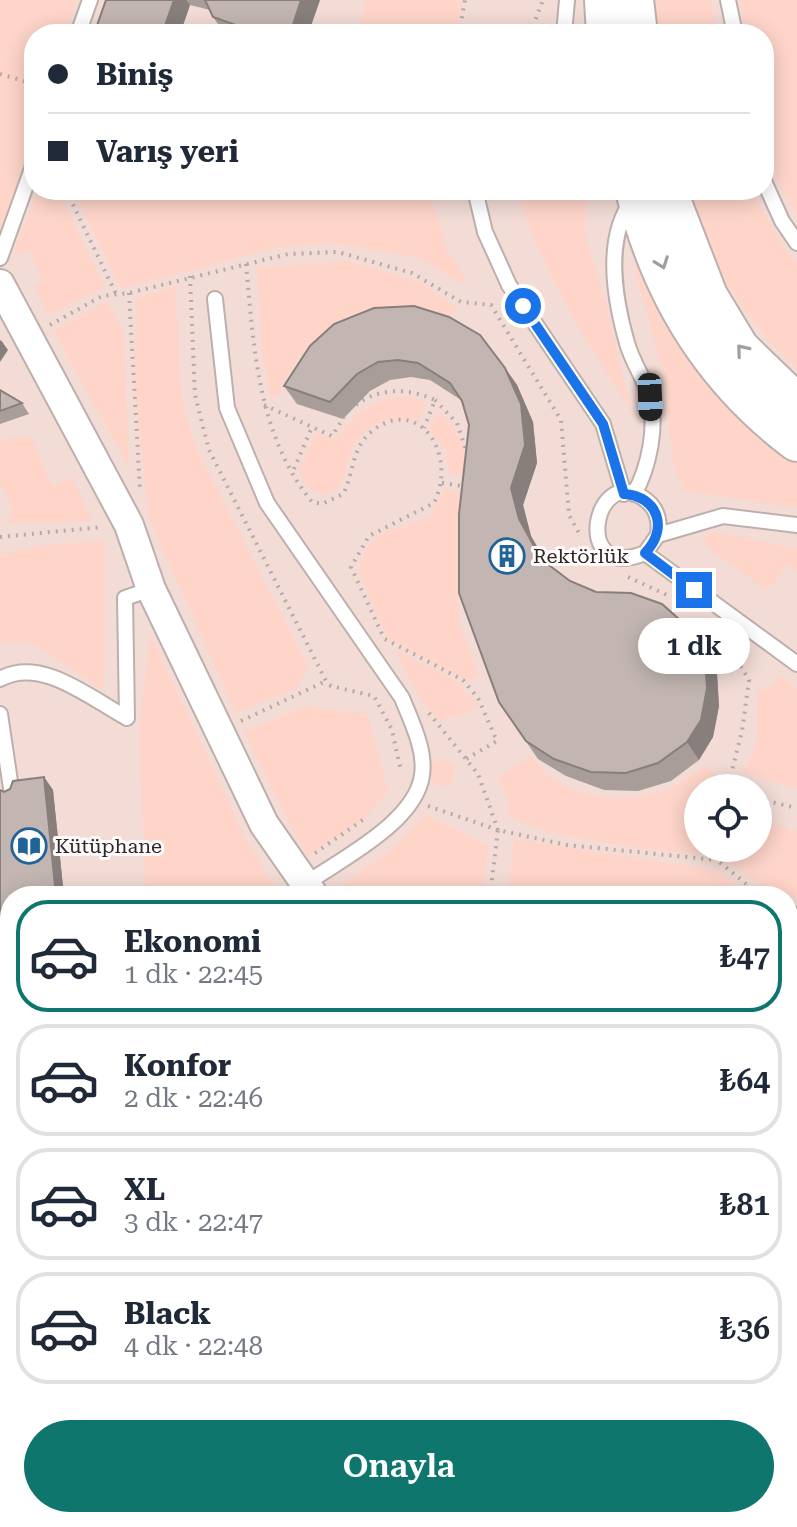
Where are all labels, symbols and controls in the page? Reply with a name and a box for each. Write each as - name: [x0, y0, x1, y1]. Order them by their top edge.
- text: Biniş: [96, 57, 173, 92]
- text: Varış yeri: [96, 134, 239, 169]
- one-way arrow: [652, 256, 669, 270]
- route start: [505, 288, 541, 324]
- one-way arrow: [737, 345, 752, 360]
- car: [637, 373, 663, 421]
- building icon: Rektörlük: [488, 537, 526, 575]
- place label: Rektörlük: [533, 544, 629, 568]
- route end: [676, 572, 712, 608]
- callout: 1 dk: [638, 618, 750, 674]
- text: 1 dk: [666, 631, 722, 661]
- map controls: [684, 774, 772, 862]
- button: locate: [684, 774, 772, 862]
- library icon: Kütüphane: [10, 827, 48, 865]
- place label: Kütüphane: [55, 834, 162, 858]
- icon: car: [28, 920, 100, 992]
- text: Ekonomi: [124, 924, 261, 959]
- text: ₺47: [720, 939, 770, 974]
- text: 1 dk · 22:45: [124, 959, 263, 989]
- icon: car: [28, 1044, 100, 1116]
- text: Konfor: [124, 1048, 232, 1083]
- text: ₺64: [720, 1063, 770, 1098]
- text: 2 dk · 22:46: [124, 1083, 263, 1113]
- icon: car: [28, 1168, 100, 1240]
- text: XL: [124, 1172, 165, 1207]
- text: ₺81: [720, 1187, 770, 1222]
- text: 3 dk · 22:47: [124, 1207, 263, 1237]
- icon: car: [28, 1292, 100, 1364]
- text: Black: [124, 1296, 211, 1331]
- text: ₺36: [720, 1311, 770, 1346]
- text: 4 dk · 22:48: [124, 1331, 263, 1361]
- button: Onayla: [24, 1420, 774, 1512]

